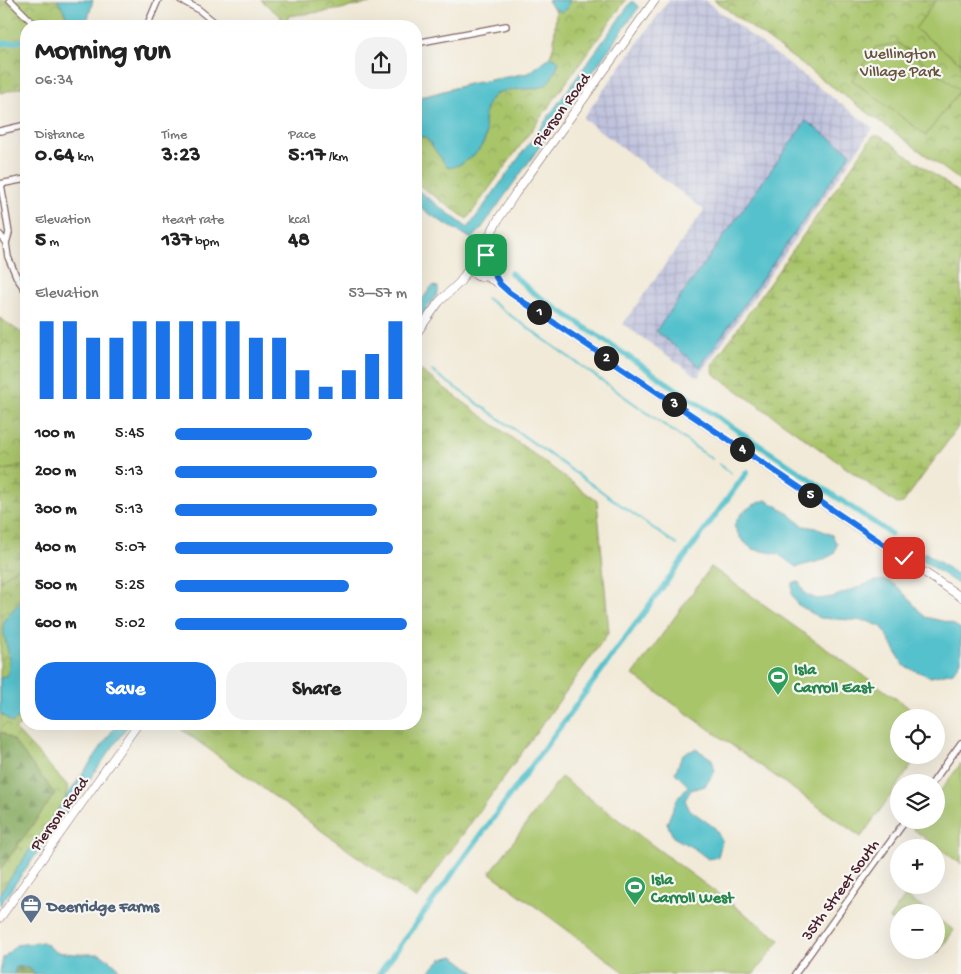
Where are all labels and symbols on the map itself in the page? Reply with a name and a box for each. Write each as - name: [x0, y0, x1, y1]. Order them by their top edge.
- park label: Wellington Village Park: [859, 46, 942, 83]
- street label: Pierson Road: [529, 69, 597, 153]
- pin: [465, 234, 507, 276]
- pin: 1: [526, 300, 552, 324]
- pin: 2: [594, 346, 618, 370]
- pin: 3: [662, 392, 686, 416]
- pin: 4: [730, 436, 754, 462]
- pin: 5: [798, 482, 822, 508]
- pin: [883, 537, 925, 579]
- place label: Isla Carroll East: [793, 662, 875, 699]
- sports icon: Isla Carroll East: [766, 665, 790, 696]
- street label: Pierson Road: [27, 773, 95, 857]
- street label: 35th Street South: [798, 836, 885, 946]
- place label: Isla Carroll West: [650, 872, 735, 909]
- sports icon: Isla Carroll West: [623, 875, 647, 906]
- office icon: Deerridge Farms: [19, 893, 43, 924]
- place label: Deerridge Farms: [45, 899, 160, 918]

